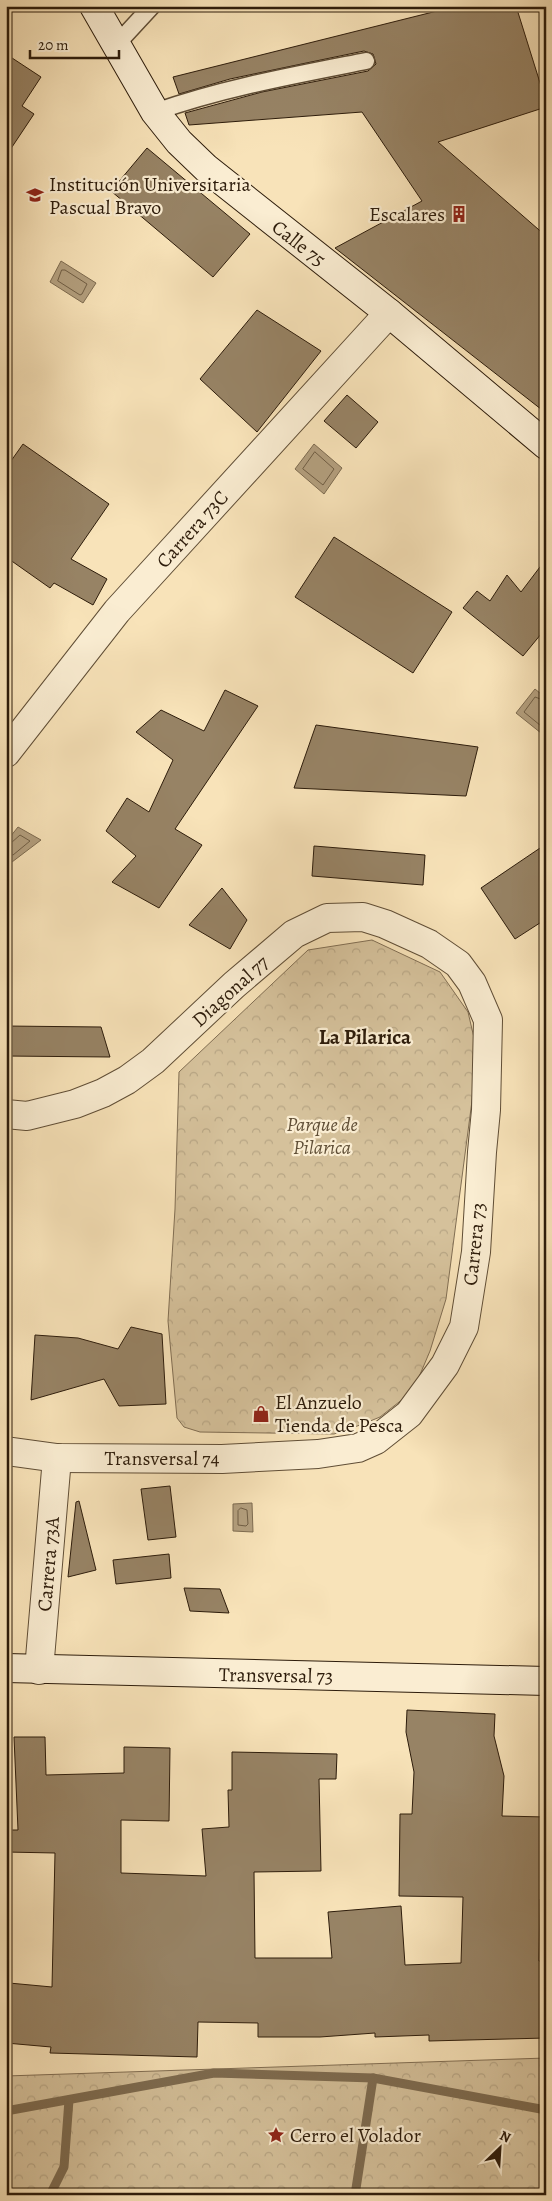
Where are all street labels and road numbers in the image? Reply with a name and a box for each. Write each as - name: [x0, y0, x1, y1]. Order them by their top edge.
- street label: Calle 75: [266, 214, 331, 273]
- street label: Carrera 73C: [150, 485, 234, 574]
- street label: Diagonal 77: [186, 949, 275, 1033]
- street label: Carrera 73: [457, 1201, 492, 1287]
- street label: Transversal 74: [105, 1445, 219, 1472]
- street label: Carrera 73A: [31, 1515, 66, 1613]
- street label: Transversal 73: [219, 1661, 333, 1690]

